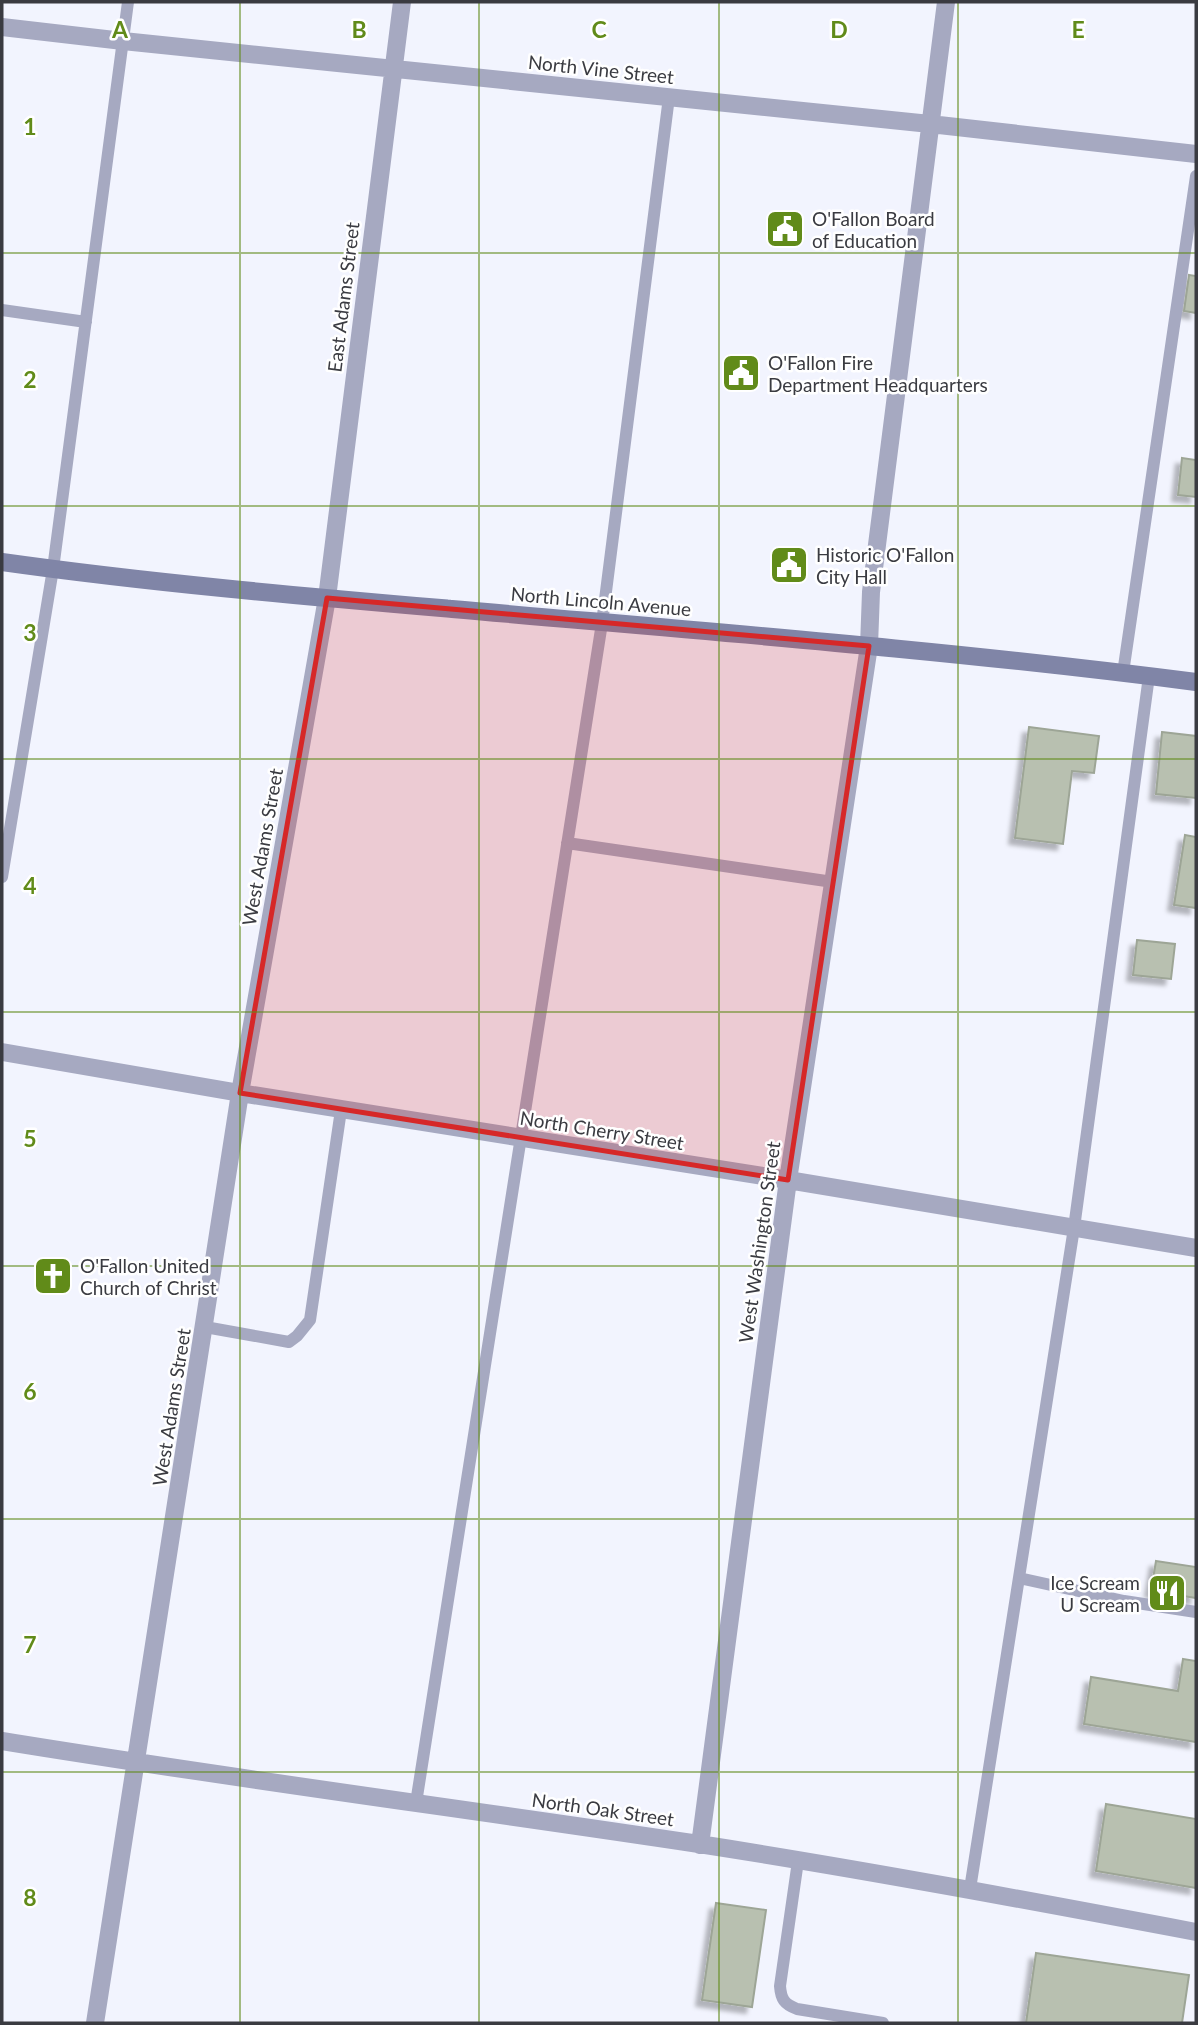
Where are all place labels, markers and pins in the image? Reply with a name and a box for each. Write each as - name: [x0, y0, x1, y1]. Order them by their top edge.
- place label: O'Fallon Board of Education: [812, 207, 935, 252]
- public building icon: O'Fallon Board of Education: [764, 208, 806, 250]
- place label: O'Fallon Fire Department Headquarters: [768, 351, 988, 396]
- public building icon: O'Fallon Fire Department Headquarters: [720, 352, 762, 394]
- place label: Historic O'Fallon City Hall: [816, 543, 954, 588]
- public building icon: Historic O'Fallon City Hall: [768, 544, 810, 586]
- place label: O'Fallon United Church of Christ: [80, 1254, 217, 1299]
- church icon: O'Fallon United Church of Christ: [32, 1255, 74, 1297]
- place label: Ice Scream U Scream: [1050, 1571, 1140, 1616]
- restaurant icon: Ice Scream U Scream: [1146, 1572, 1188, 1614]

